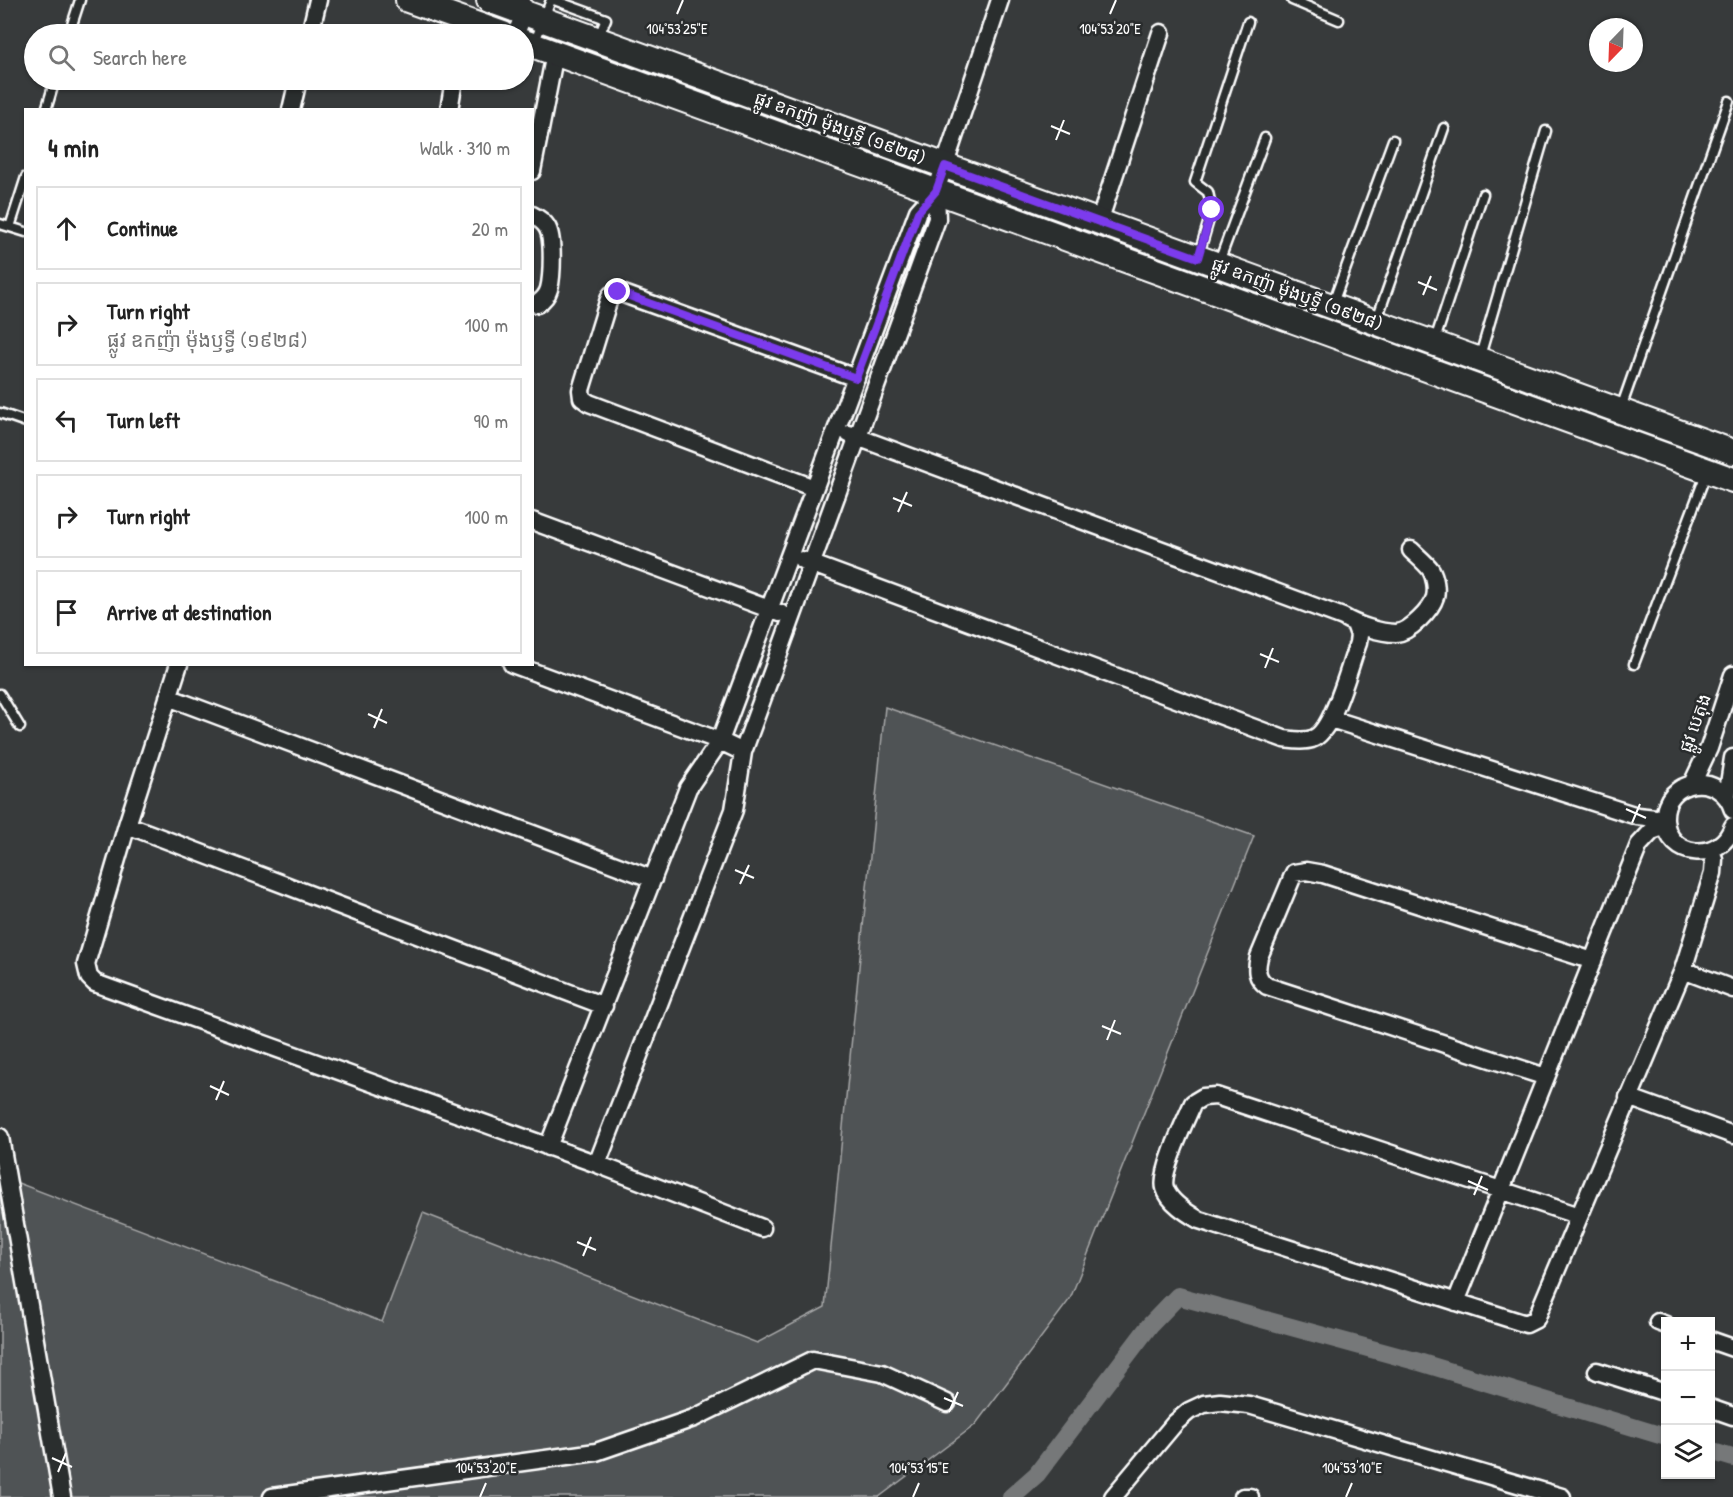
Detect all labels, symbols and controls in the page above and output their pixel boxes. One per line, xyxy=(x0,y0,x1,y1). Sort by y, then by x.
text: 104°53'25"E xyxy=(646,18,708,39)
text: 104°53'20"E xyxy=(1079,18,1141,39)
north arrow xyxy=(1589,18,1643,72)
search box xyxy=(24,24,534,90)
icon: search xyxy=(45,41,78,74)
text: Search here xyxy=(93,42,187,72)
street label: ផ្លូវ ឧកញ៉ា ម៉ុងឫទ្ធី (១៩២៨) xyxy=(750,85,929,174)
text: 4 min xyxy=(48,130,99,165)
text: Walk · 310 m xyxy=(420,134,510,161)
route start xyxy=(1198,196,1224,222)
icon: ahead xyxy=(50,212,83,245)
text: Continue xyxy=(107,213,178,243)
text: 20 m xyxy=(471,215,508,242)
street label: ផ្លូវ ឧកញ៉ា ម៉ុងឫទ្ធី (១៩២៨) xyxy=(1207,251,1386,340)
route end xyxy=(604,278,630,304)
text: Turn right xyxy=(107,296,190,326)
icon: right xyxy=(50,308,83,341)
text: 100 m xyxy=(465,311,508,338)
text: ផ្លូវ ឧកញ៉ា ម៉ុងឫទ្ធី (១៩២៨) xyxy=(107,326,307,353)
icon: left xyxy=(50,404,83,437)
text: Turn left xyxy=(107,405,180,435)
text: 90 m xyxy=(474,407,508,434)
icon: right xyxy=(50,500,83,533)
text: Turn right xyxy=(107,501,190,531)
text: 100 m xyxy=(465,503,508,530)
icon: arrive xyxy=(50,596,83,629)
text: Arrive at destination xyxy=(107,597,272,627)
street label: ផ្លូវ បេតុង xyxy=(1672,690,1721,757)
map controls xyxy=(1661,1317,1715,1479)
button: + xyxy=(1661,1317,1715,1371)
button: − xyxy=(1661,1371,1715,1425)
button: layers xyxy=(1661,1425,1715,1479)
text: 104°53'20"E xyxy=(455,1457,517,1478)
text: 104°53'15"E xyxy=(889,1457,949,1478)
text: 104°53'10"E xyxy=(1322,1457,1382,1478)

